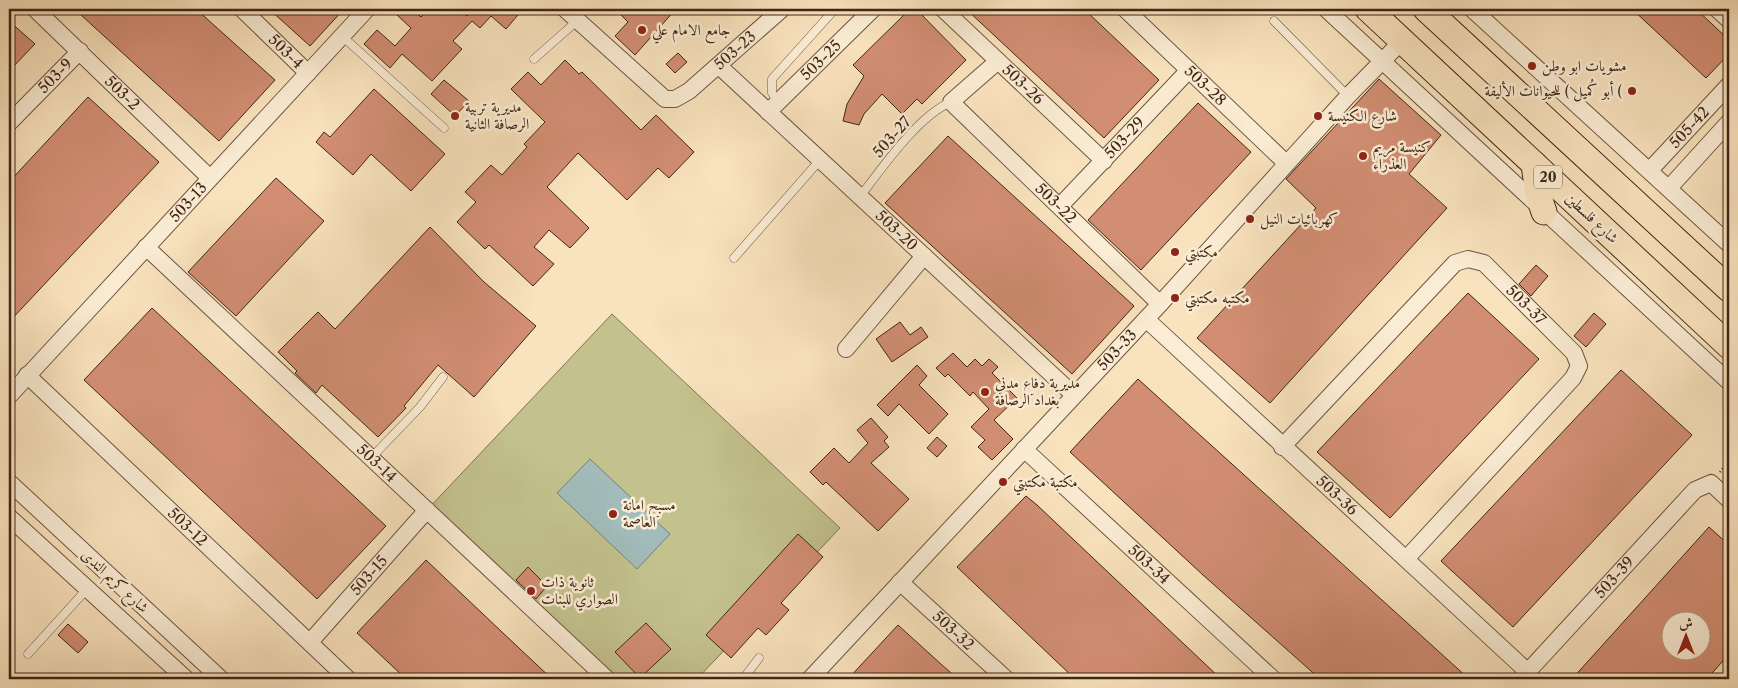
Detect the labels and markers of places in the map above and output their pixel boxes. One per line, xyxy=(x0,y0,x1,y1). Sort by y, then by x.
place label: جامع الامام علي xyxy=(652,20,731,44)
marker: جامع الامام علي xyxy=(636,24,648,36)
place label: مشويات ابو وطن xyxy=(1542,56,1627,76)
marker: مشويات ابو وطن xyxy=(1526,60,1538,72)
place label: أبو كُميل ) للحيوانات الأليفة ( xyxy=(1484,78,1622,102)
marker: أبو كُميل ) للحيوانات الأليفة ( xyxy=(1626,85,1638,97)
place label: مديرية تربية الرصافة الثانية xyxy=(465,97,529,133)
place label: شارع الكنيسة xyxy=(1328,106,1397,129)
marker: مديرية تربية الرصافة الثانية xyxy=(449,110,461,122)
marker: شارع الكنيسة xyxy=(1312,110,1324,122)
place label: كنيسة مريم العذراء xyxy=(1373,137,1431,173)
marker: كنيسة مريم العذراء xyxy=(1357,150,1369,162)
place label: كهربائيات النيل xyxy=(1260,209,1338,230)
marker: كهربائيات النيل xyxy=(1244,213,1256,225)
place label: مكتبتي xyxy=(1185,242,1218,266)
marker: مكتبتي xyxy=(1169,246,1181,258)
place label: مكتبه مكتبتي xyxy=(1185,288,1250,312)
marker: مكتبه مكتبتي xyxy=(1169,292,1181,304)
place label: مديرية دفاع مدني بغداد الرصافة xyxy=(995,373,1080,409)
marker: مديرية دفاع مدني بغداد الرصافة xyxy=(979,386,991,398)
place label: مكتبة مكتبتي xyxy=(1013,472,1078,496)
marker: مكتبة مكتبتي xyxy=(997,476,1009,488)
place label: مسبح امانة العاصمة xyxy=(623,495,676,531)
marker: مسبح امانة العاصمة xyxy=(607,508,619,520)
place label: ثانوية ذات الصواري للبنات xyxy=(541,572,618,611)
marker: ثانوية ذات الصواري للبنات xyxy=(525,585,537,597)

